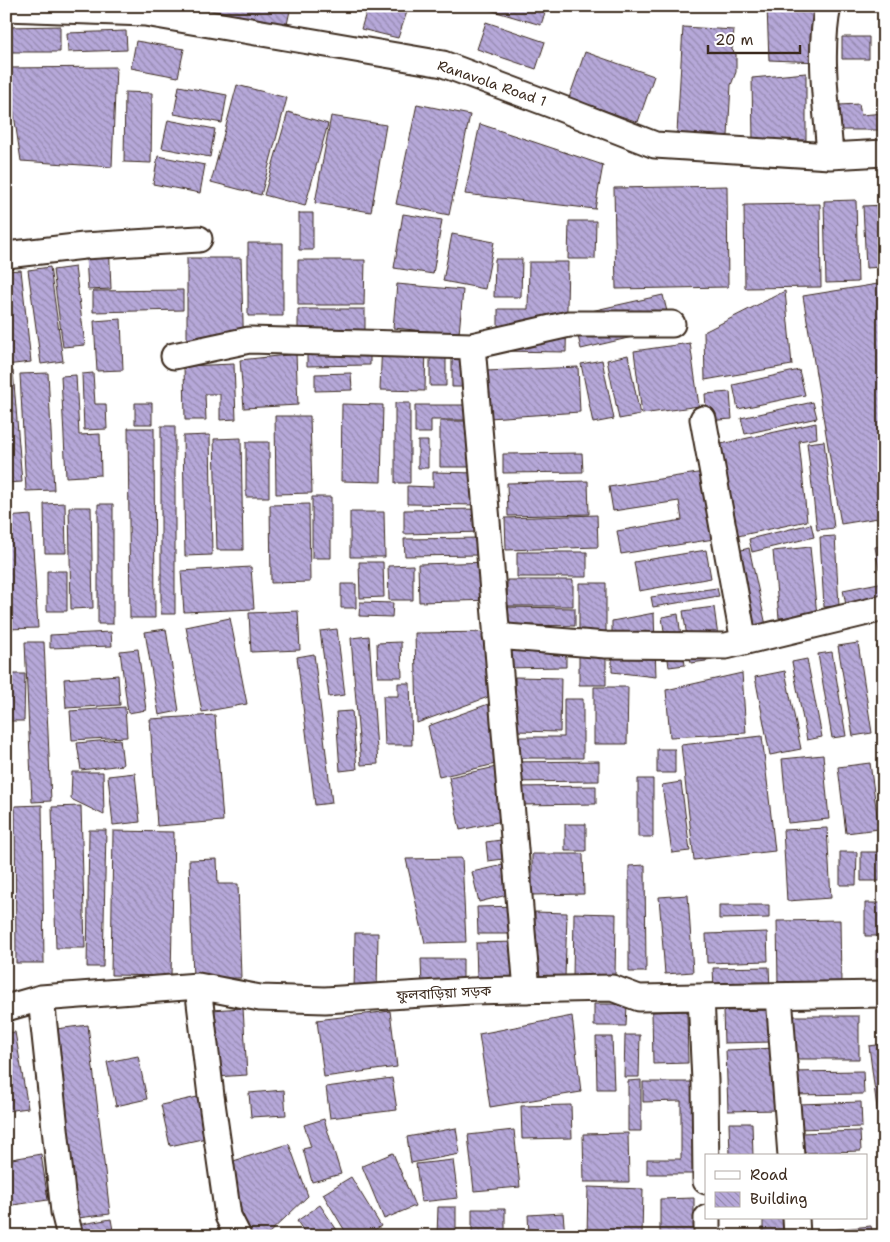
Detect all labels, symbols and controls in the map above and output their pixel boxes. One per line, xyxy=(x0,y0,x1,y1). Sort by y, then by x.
scale bar xyxy=(708,22,800,54)
text: 20 m xyxy=(715,30,754,50)
street label: Ranavola Road 1 xyxy=(435,56,549,110)
street label: ফুলবাড়িয়া সড়ক xyxy=(395,981,493,1005)
legend xyxy=(705,1154,868,1220)
text: Road xyxy=(750,1165,788,1185)
text: Building xyxy=(750,1189,807,1209)

